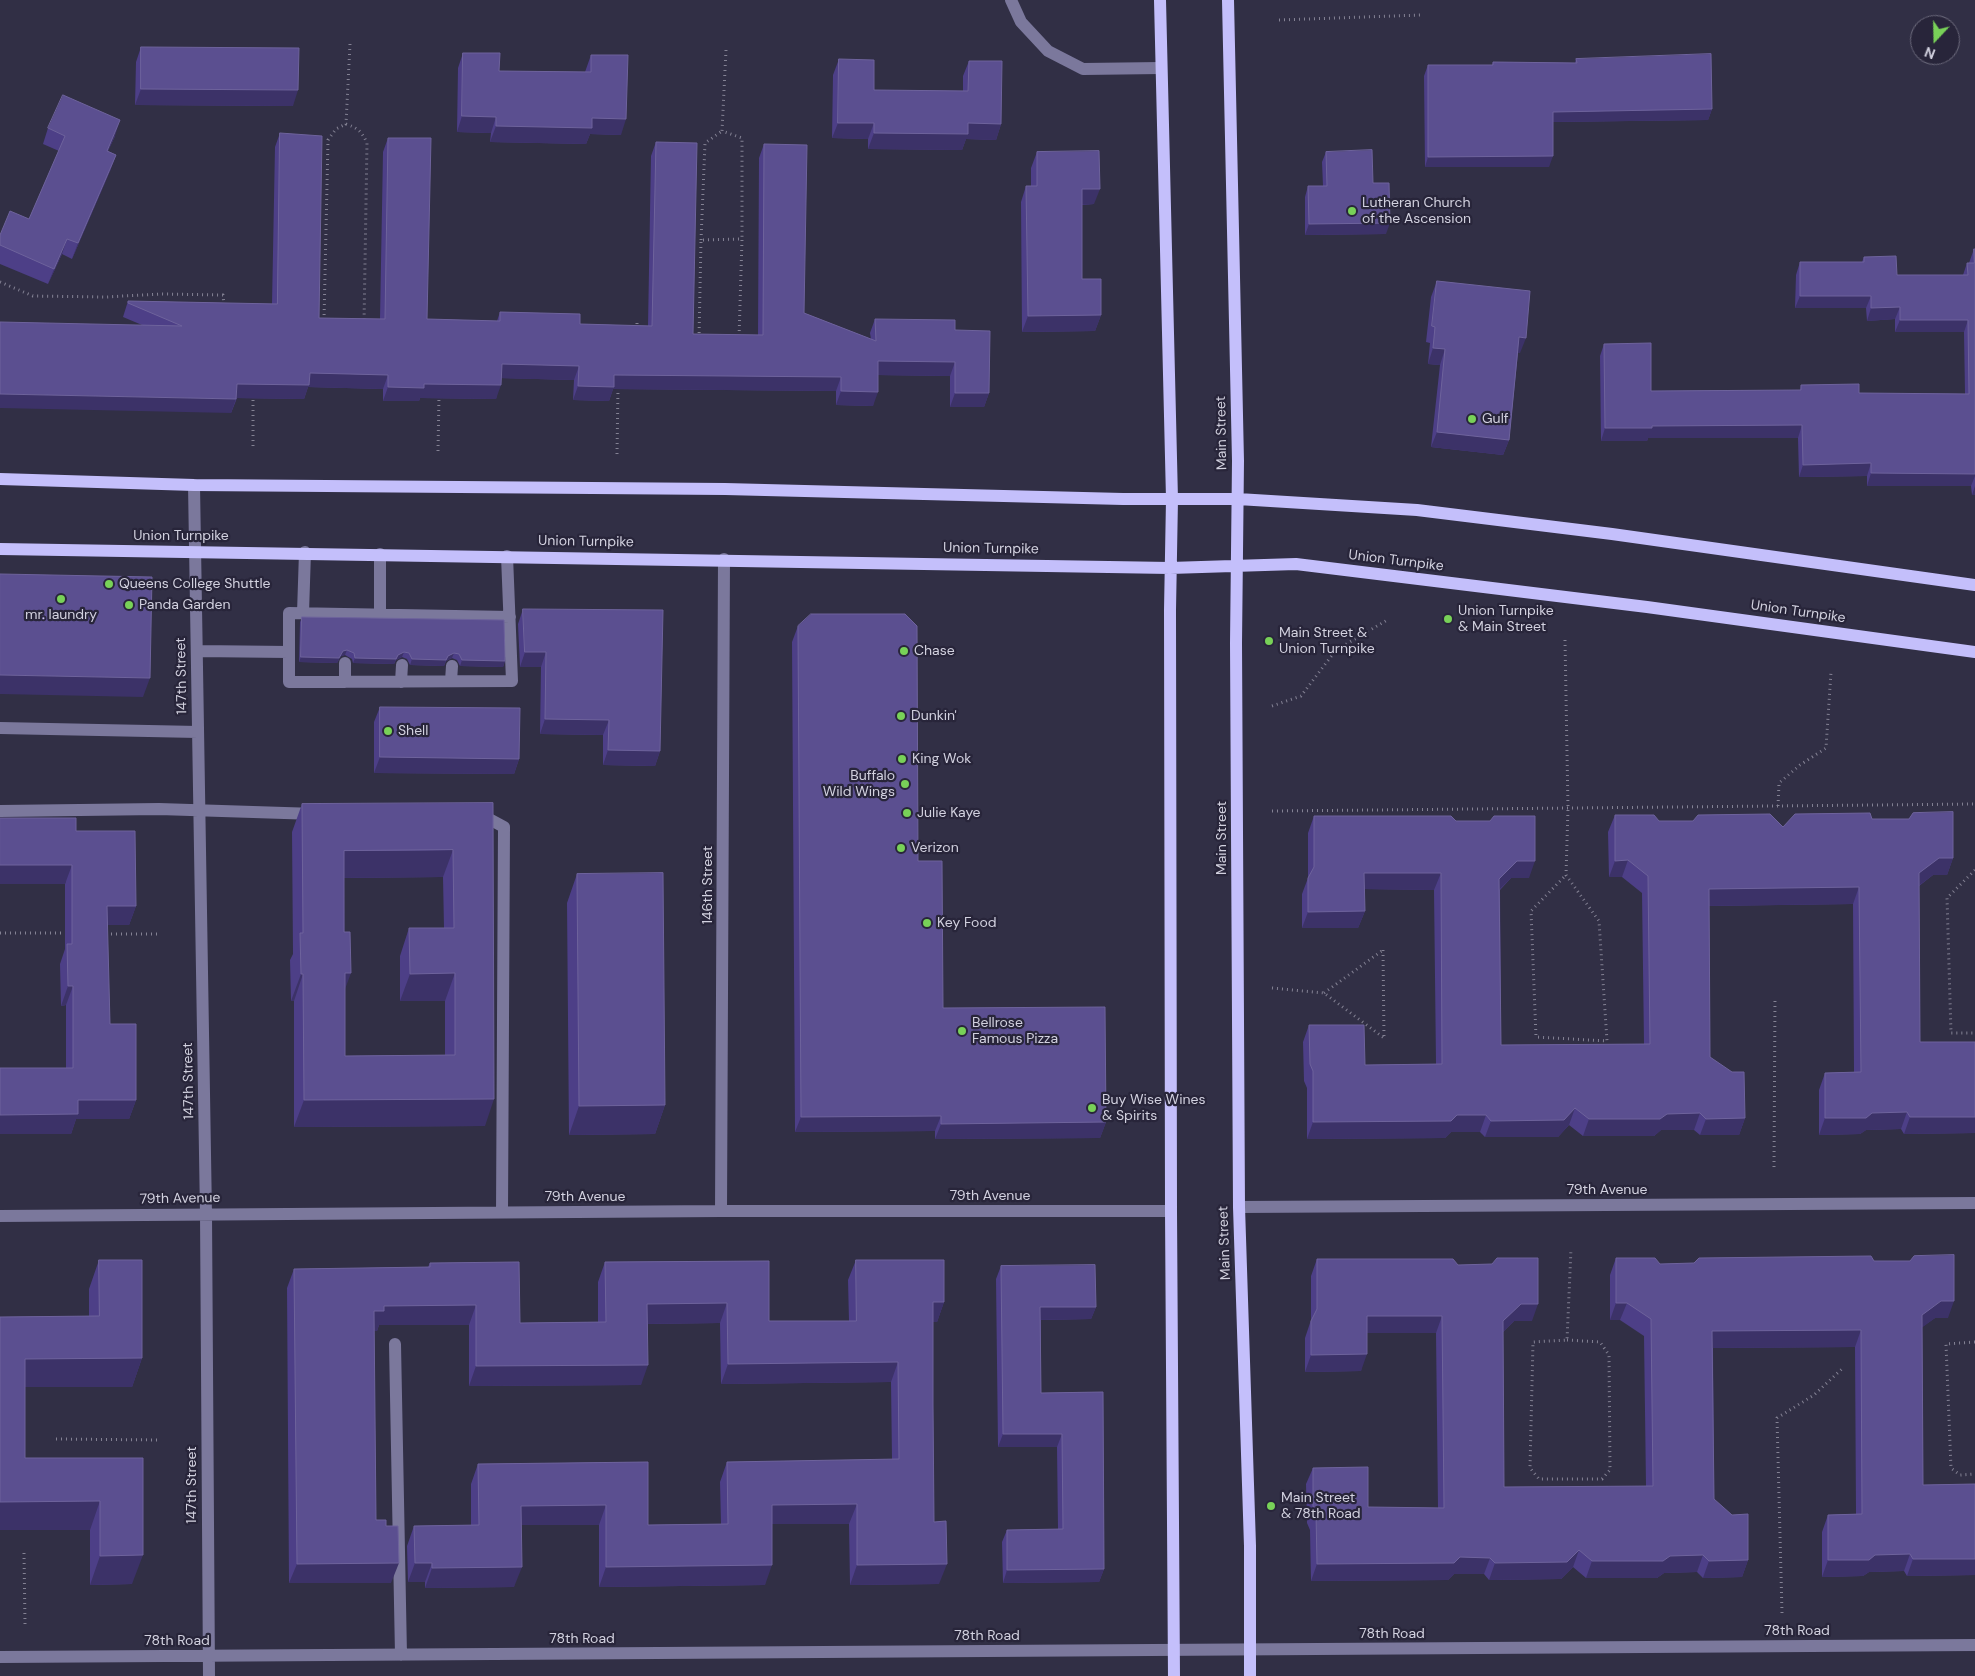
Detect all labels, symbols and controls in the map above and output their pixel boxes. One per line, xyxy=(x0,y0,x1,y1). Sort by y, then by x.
north arrow xyxy=(1910,15,1960,65)
text: N xyxy=(1922,43,1938,63)
place label: Lutheran Church of the Ascension xyxy=(1362,195,1471,228)
marker: Lutheran Church of the Ascension xyxy=(1346,205,1358,217)
street label: Main Street xyxy=(1213,396,1231,470)
place label: Gulf xyxy=(1482,411,1509,427)
marker: Gulf xyxy=(1466,413,1478,425)
street label: Union Turnpike xyxy=(133,528,229,544)
street label: Union Turnpike xyxy=(538,533,634,551)
street label: Union Turnpike xyxy=(943,540,1039,558)
street label: Union Turnpike xyxy=(1348,547,1444,575)
place label: Queens College Shuttle xyxy=(119,576,270,592)
marker: Queens College Shuttle xyxy=(103,578,115,590)
marker: mr. laundry xyxy=(55,593,67,605)
place label: Panda Garden xyxy=(139,597,230,613)
street label: Union Turnpike xyxy=(1749,597,1847,627)
marker: Panda Garden xyxy=(123,599,135,611)
place label: Union Turnpike & Main Street xyxy=(1458,603,1554,636)
place label: mr. laundry xyxy=(25,607,97,623)
marker: Union Turnpike & Main Street xyxy=(1442,613,1454,625)
place label: Main Street & Union Turnpike xyxy=(1279,625,1375,658)
marker: Main Street & Union Turnpike xyxy=(1263,635,1275,647)
street label: 147th Street xyxy=(173,637,191,715)
place label: Chase xyxy=(914,643,955,659)
marker: Chase xyxy=(898,645,910,657)
place label: Dunkin' xyxy=(911,708,957,724)
marker: Dunkin' xyxy=(895,710,907,722)
place label: Shell xyxy=(398,723,428,739)
marker: Shell xyxy=(382,725,394,737)
place label: King Wok xyxy=(912,751,971,767)
marker: King Wok xyxy=(896,753,908,765)
place label: Buffalo Wild Wings xyxy=(823,768,895,800)
marker: Buffalo Wild Wings xyxy=(899,778,911,790)
street label: Main Street xyxy=(1214,801,1230,875)
place label: Julie Kaye xyxy=(917,805,981,821)
marker: Julie Kaye xyxy=(901,807,913,819)
place label: Verizon xyxy=(911,840,959,856)
marker: Verizon xyxy=(895,842,907,854)
street label: 146th Street xyxy=(700,846,716,924)
place label: Key Food xyxy=(937,915,996,931)
marker: Key Food xyxy=(921,917,933,929)
place label: Bellrose Famous Pizza xyxy=(972,1015,1058,1048)
marker: Bellrose Famous Pizza xyxy=(956,1025,968,1037)
street label: 147th Street xyxy=(180,1042,198,1120)
place label: Buy Wise Wines & Spirits xyxy=(1102,1092,1206,1124)
marker: Buy Wise Wines & Spirits xyxy=(1086,1102,1098,1114)
street label: 79th Avenue xyxy=(1567,1182,1647,1198)
street label: 79th Avenue xyxy=(950,1188,1030,1204)
street label: 79th Avenue xyxy=(545,1189,625,1205)
street label: 79th Avenue xyxy=(139,1190,221,1208)
street label: Main Street xyxy=(1215,1206,1235,1280)
street label: 147th Street xyxy=(184,1446,200,1524)
place label: Main Street & 78th Road xyxy=(1281,1490,1361,1522)
marker: Main Street & 78th Road xyxy=(1265,1500,1277,1512)
street label: 78th Road xyxy=(1764,1623,1830,1639)
street label: 78th Road xyxy=(1359,1626,1425,1642)
street label: 78th Road xyxy=(954,1628,1020,1644)
street label: 78th Road xyxy=(549,1631,615,1647)
street label: 78th Road xyxy=(144,1633,210,1649)

